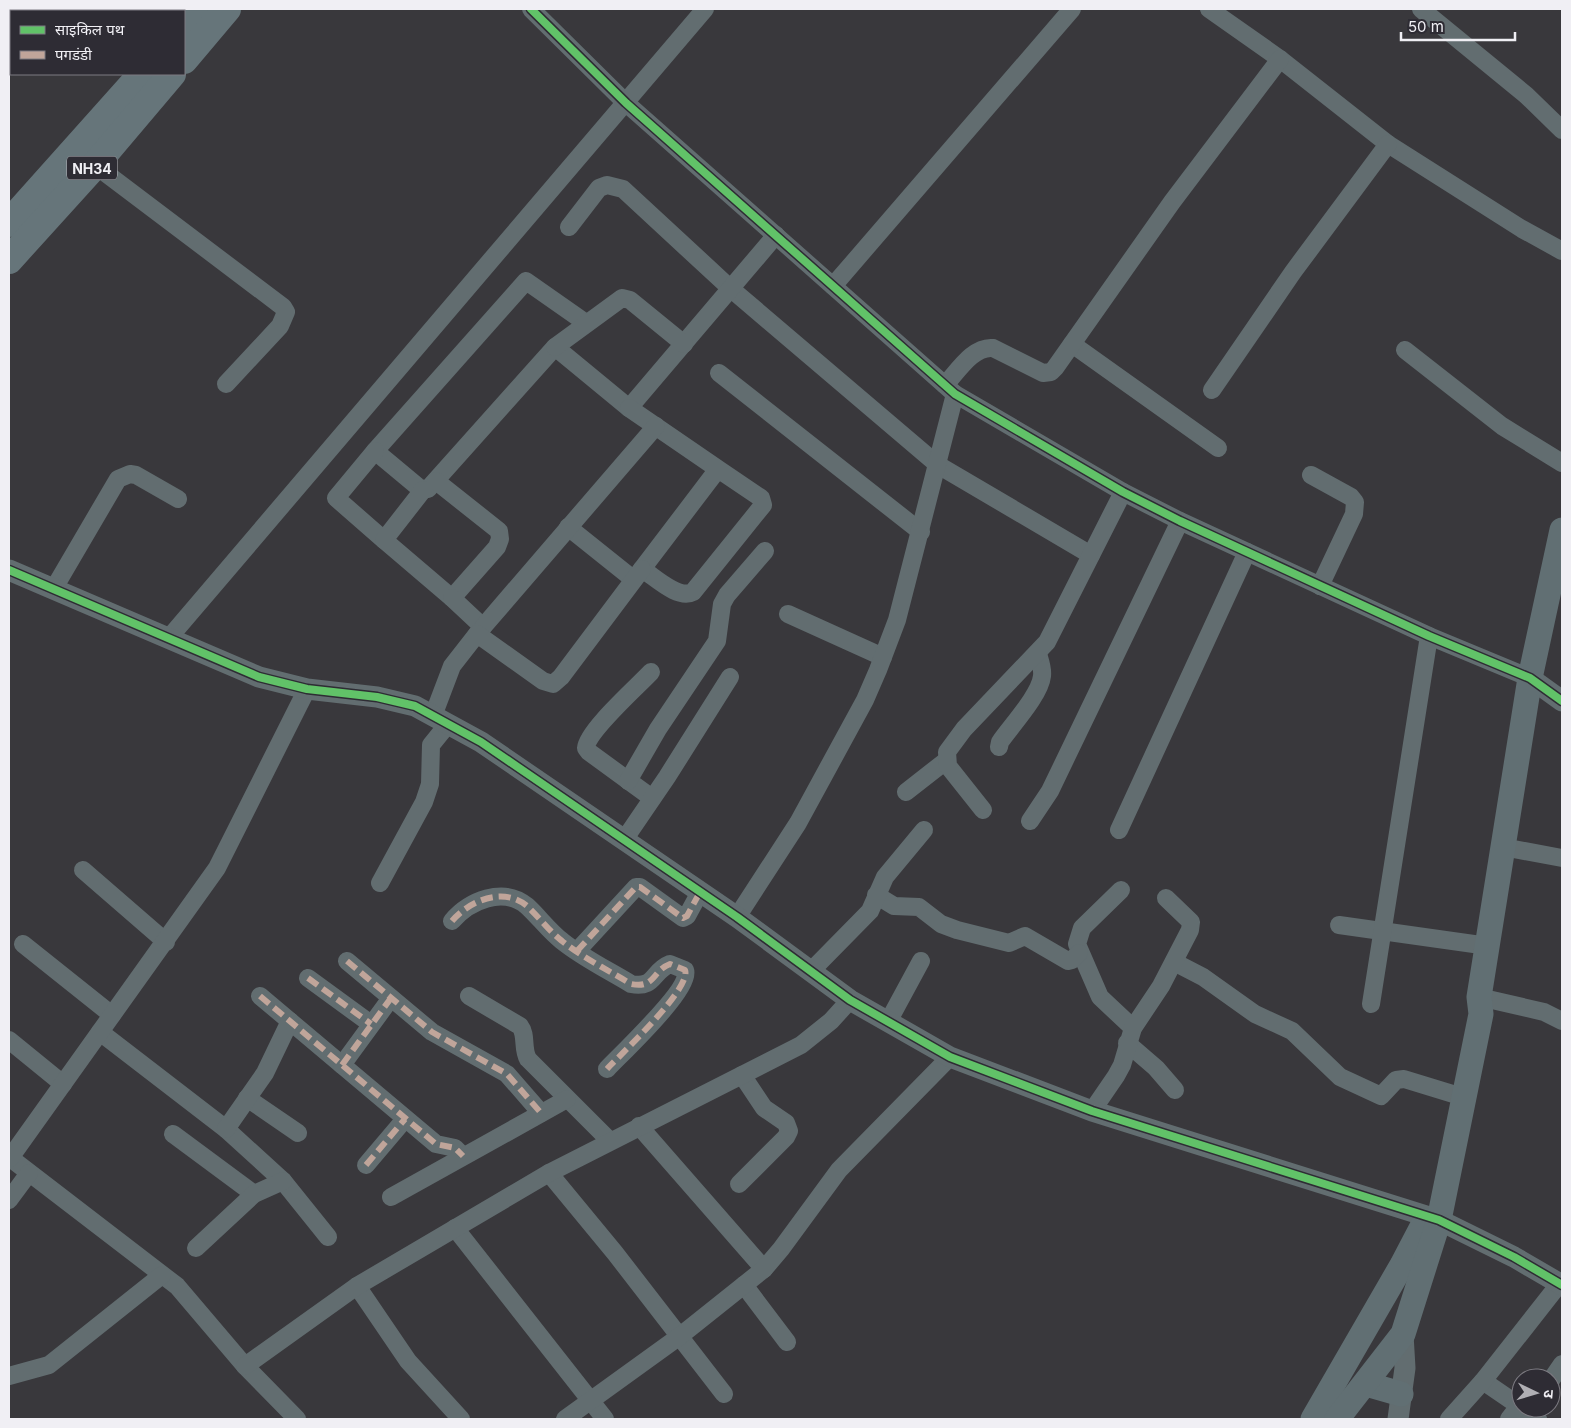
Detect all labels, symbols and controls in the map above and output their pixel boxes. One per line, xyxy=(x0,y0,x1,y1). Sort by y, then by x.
legend xyxy=(10,10,185,75)
scale bar xyxy=(1401,10,1515,42)
text: 50 m xyxy=(1408,17,1444,36)
text: साइकिल पथ xyxy=(55,20,125,39)
text: पगडंडी xyxy=(55,45,93,64)
road number: NH34 xyxy=(67,156,117,180)
north arrow xyxy=(1511,1368,1561,1418)
text: उ xyxy=(1541,1389,1558,1400)

